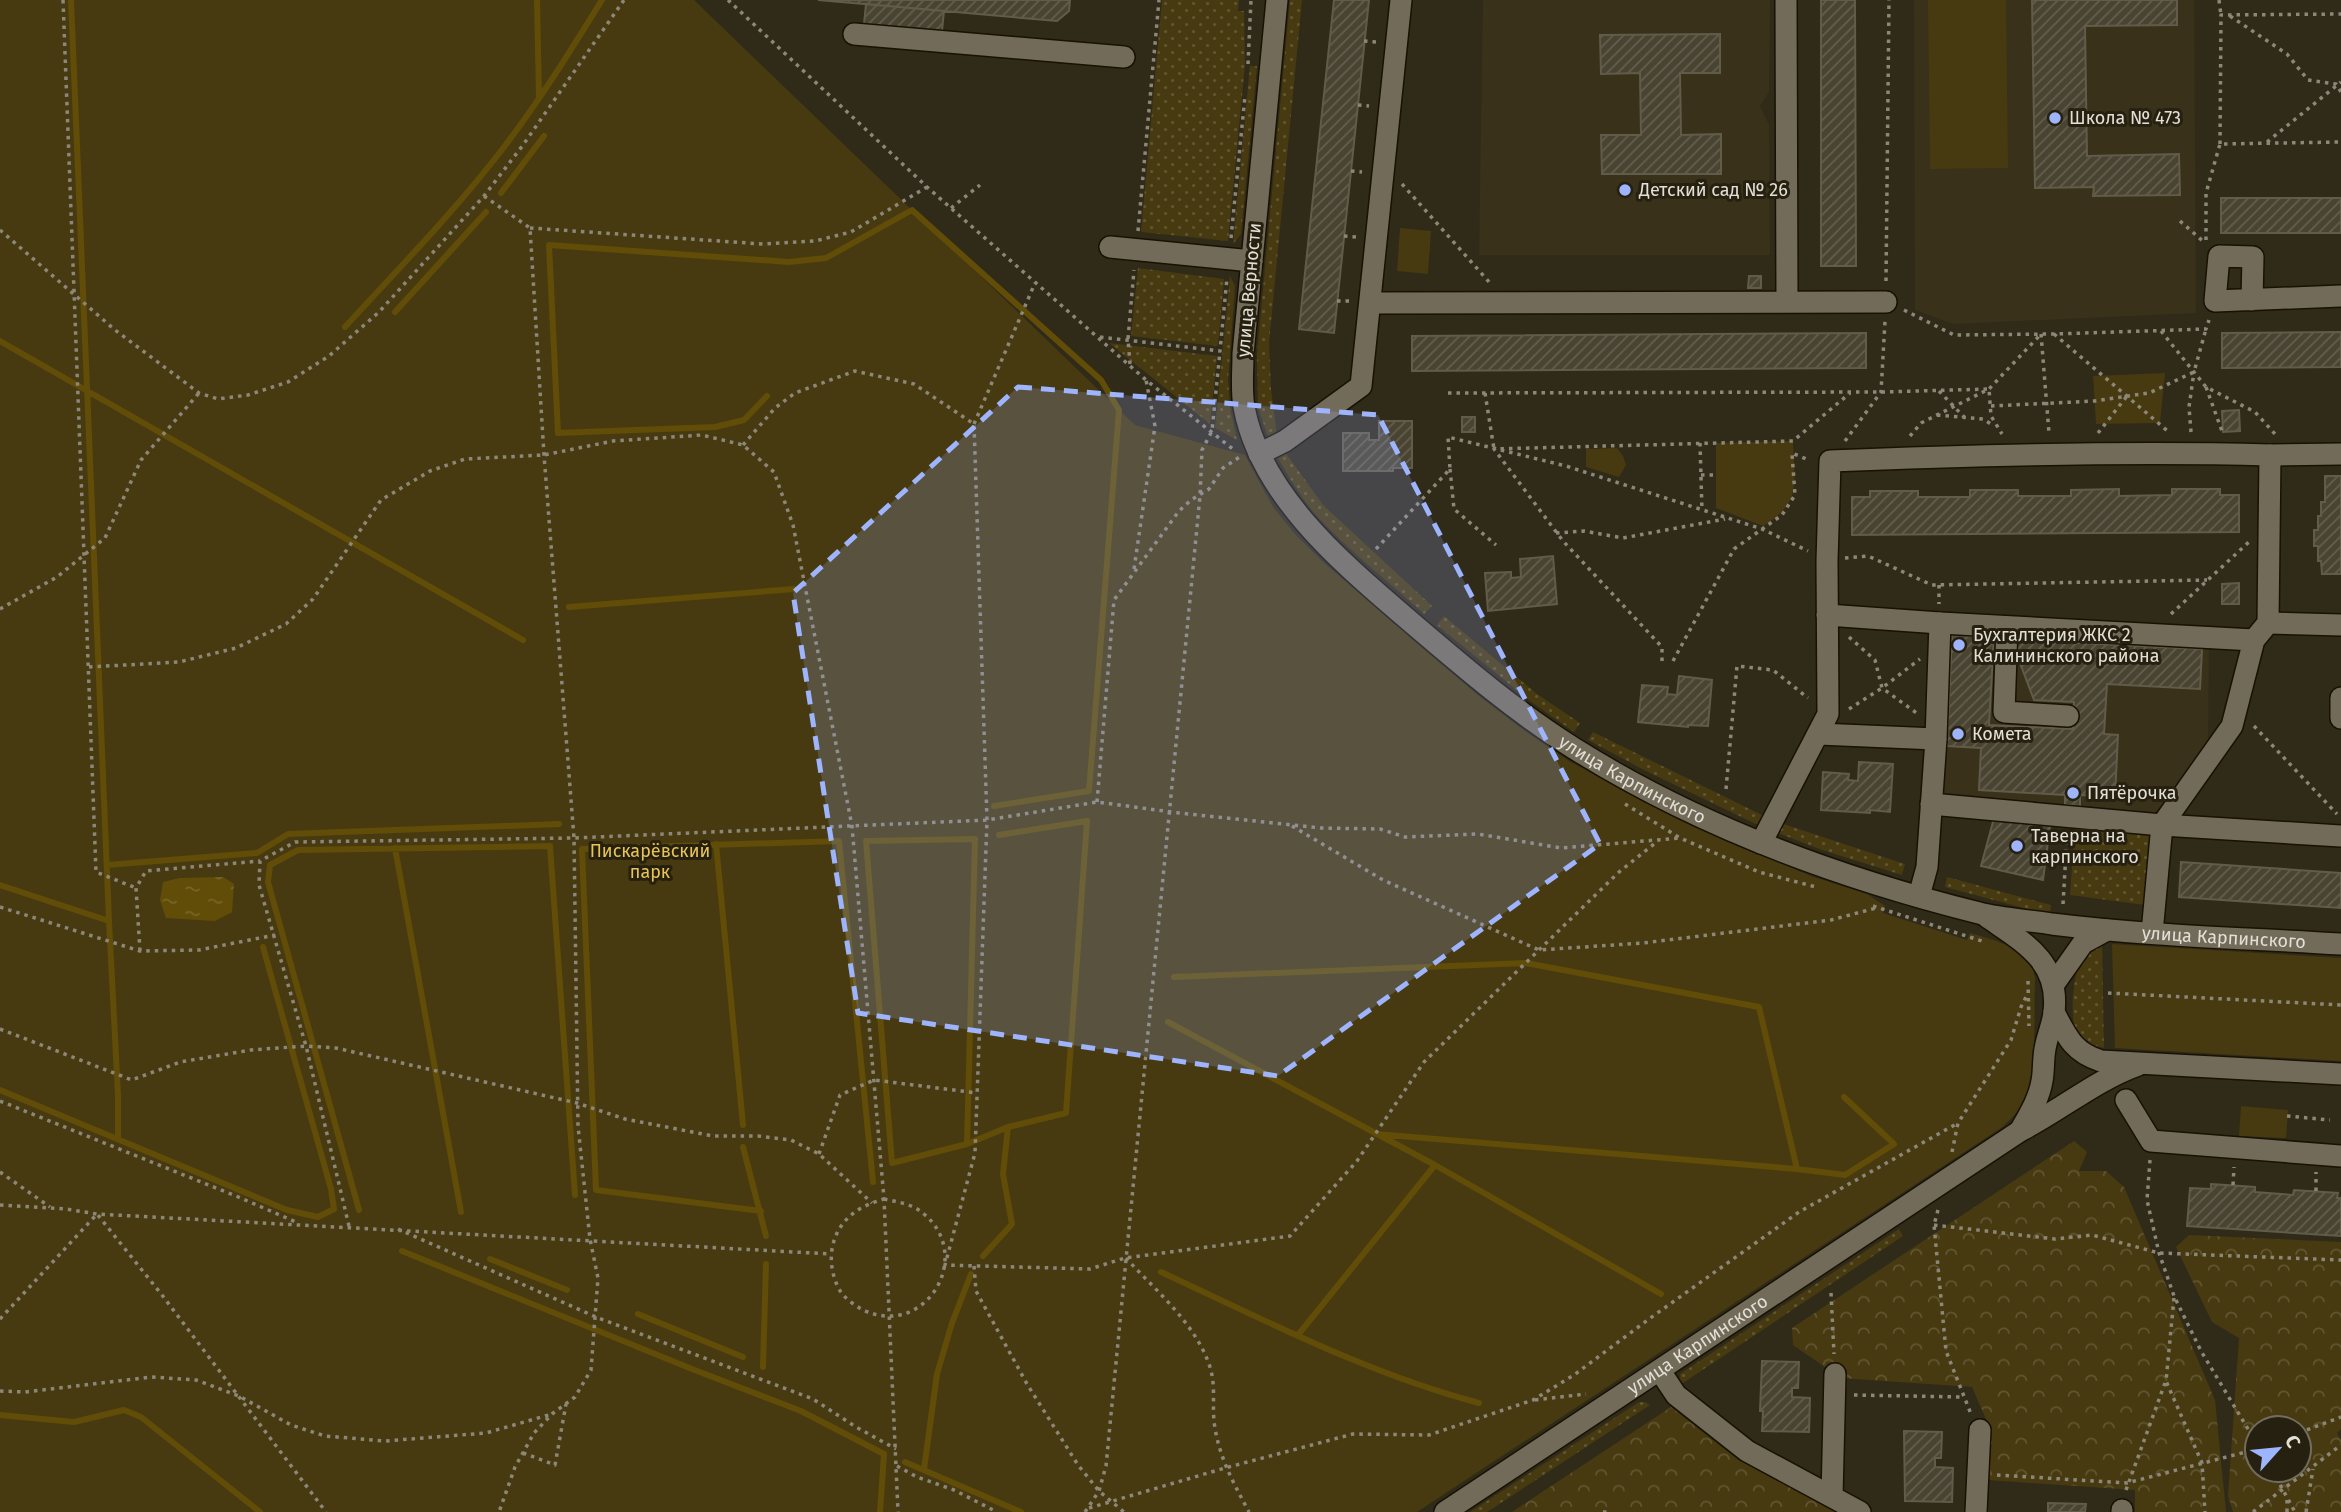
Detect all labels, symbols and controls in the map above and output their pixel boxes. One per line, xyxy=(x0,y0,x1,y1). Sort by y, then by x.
place label: Школа № 473 xyxy=(2069,107,2181,129)
marker: Школа № 473 xyxy=(2047,110,2063,126)
place label: Детский сад № 26 xyxy=(1638,179,1788,201)
marker: Детский сад № 26 xyxy=(1617,182,1633,198)
street label: улица Верности xyxy=(1232,222,1266,358)
place label: Бухгалтерия ЖКС 2 Калининского района xyxy=(1973,624,2160,667)
marker: Бухгалтерия ЖКС 2 Калининского района xyxy=(1951,637,1967,653)
place label: Комета xyxy=(1972,723,2032,745)
marker: Комета xyxy=(1950,726,1966,742)
street label: улица Карпинского xyxy=(1555,731,1709,829)
place label: Пятёрочка xyxy=(2087,782,2177,804)
marker: Пятёрочка xyxy=(2065,785,2081,801)
place label: Таверна на карпинского xyxy=(2031,825,2139,868)
marker: Таверна на карпинского xyxy=(2009,838,2025,854)
park label: Пискарёвский парк xyxy=(590,840,710,883)
street label: улица Карпинского xyxy=(2141,922,2306,953)
street label: улица Карпинского xyxy=(1623,1290,1772,1399)
north arrow xyxy=(2243,1414,2313,1484)
text: С xyxy=(2280,1431,2305,1452)

